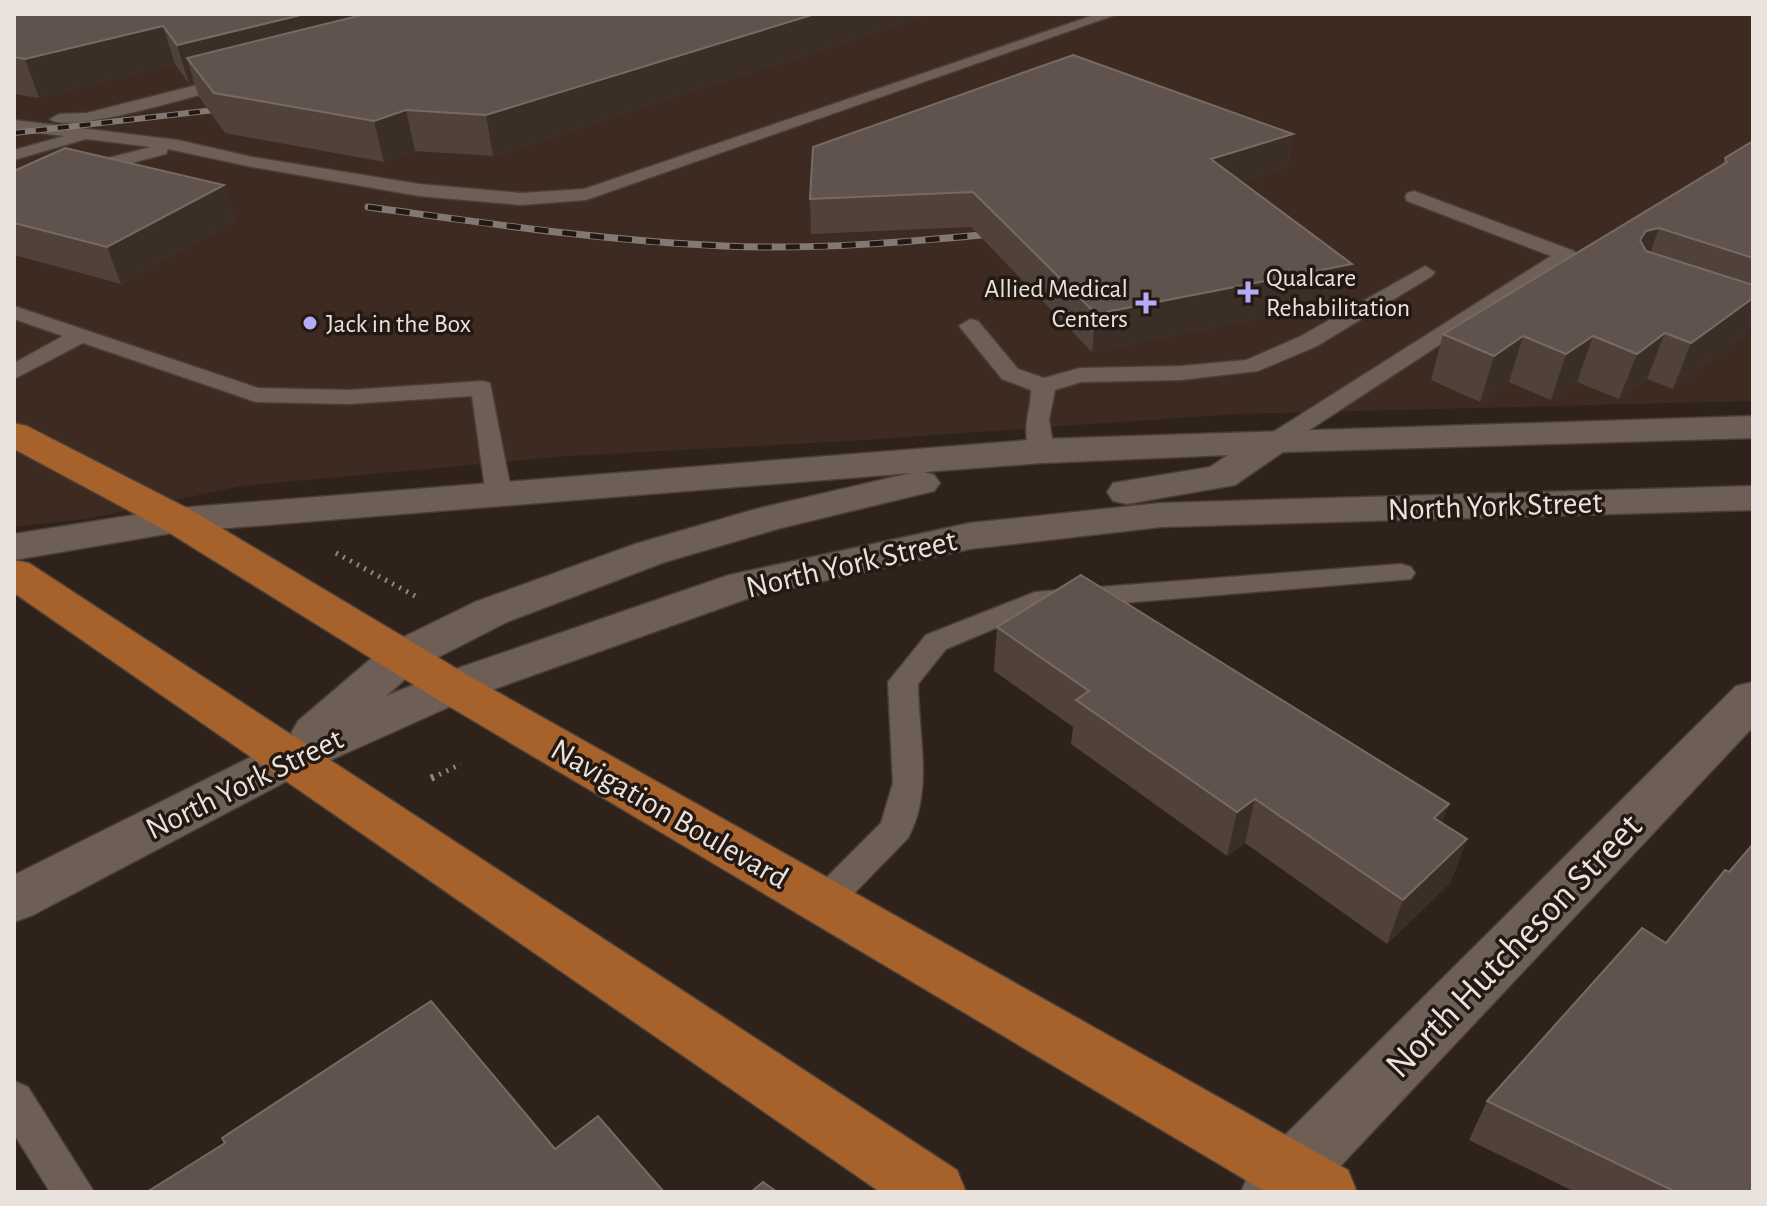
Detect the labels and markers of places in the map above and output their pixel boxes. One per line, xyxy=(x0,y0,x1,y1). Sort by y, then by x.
place label: Qualcare Rehabilitation xyxy=(1266,265,1410,321)
place label: Allied Medical Centers xyxy=(984,276,1128,332)
marker: Qualcare Rehabilitation xyxy=(1237,281,1259,303)
marker: Allied Medical Centers xyxy=(1135,292,1157,314)
place label: Jack in the Box xyxy=(326,311,471,337)
marker: Jack in the Box xyxy=(301,314,319,332)

